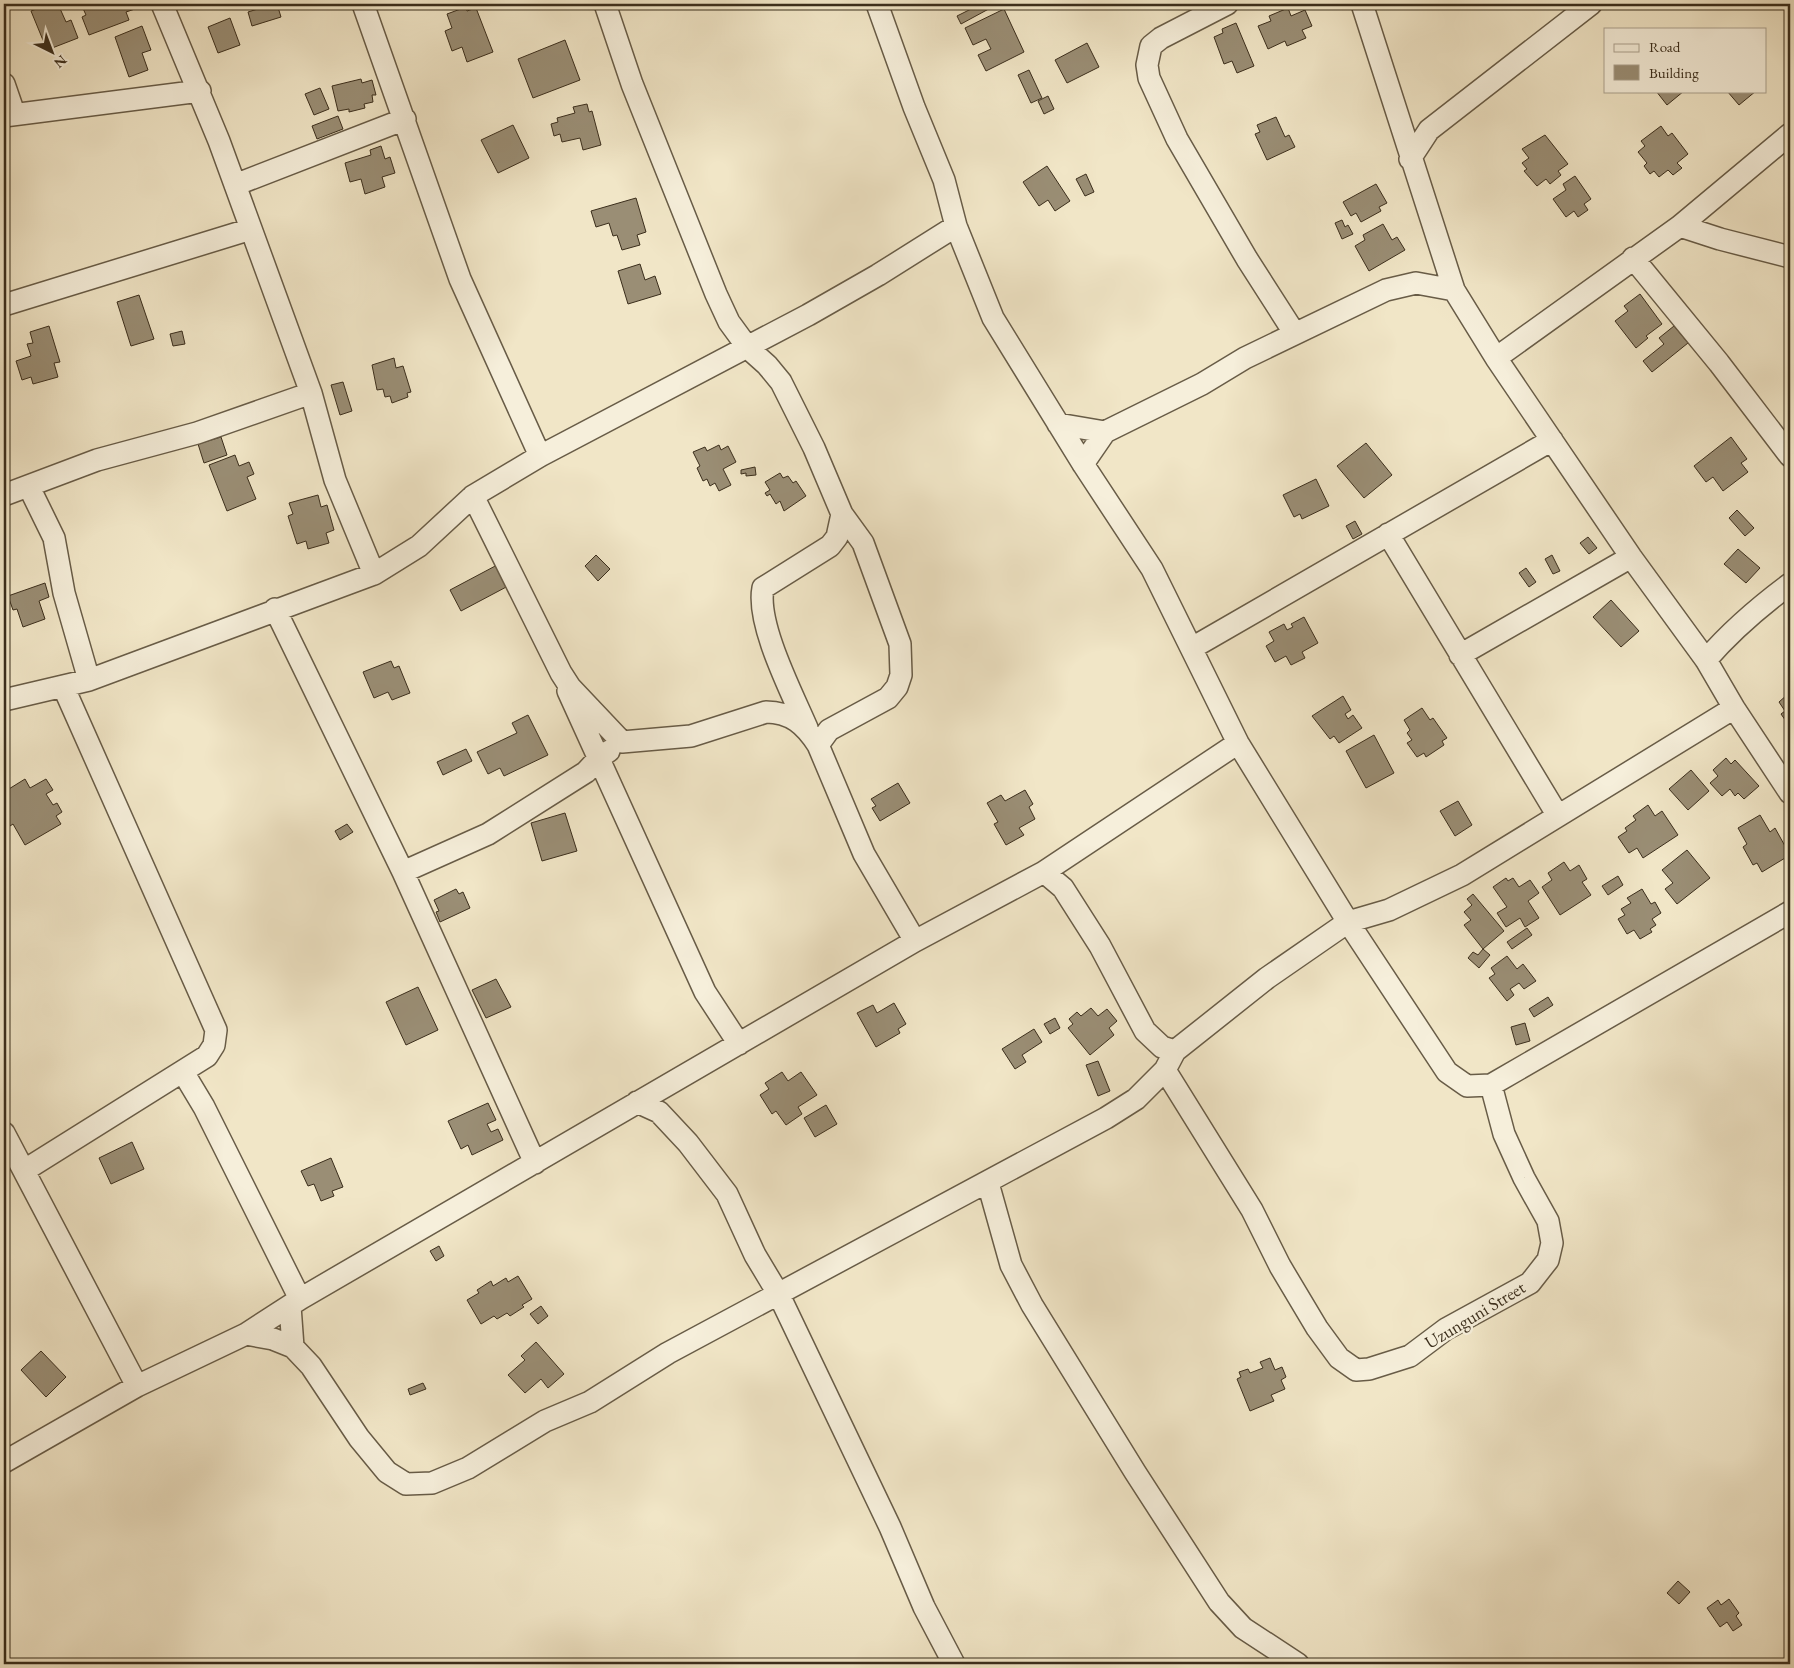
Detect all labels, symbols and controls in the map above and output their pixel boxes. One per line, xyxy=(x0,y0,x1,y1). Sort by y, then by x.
north arrow xyxy=(28,28,78,78)
legend xyxy=(1604,28,1766,92)
text: Road xyxy=(1649,37,1681,56)
text: N xyxy=(50,51,71,73)
text: Building xyxy=(1649,63,1699,82)
street label: Uzunguni Street xyxy=(1420,1275,1530,1354)

